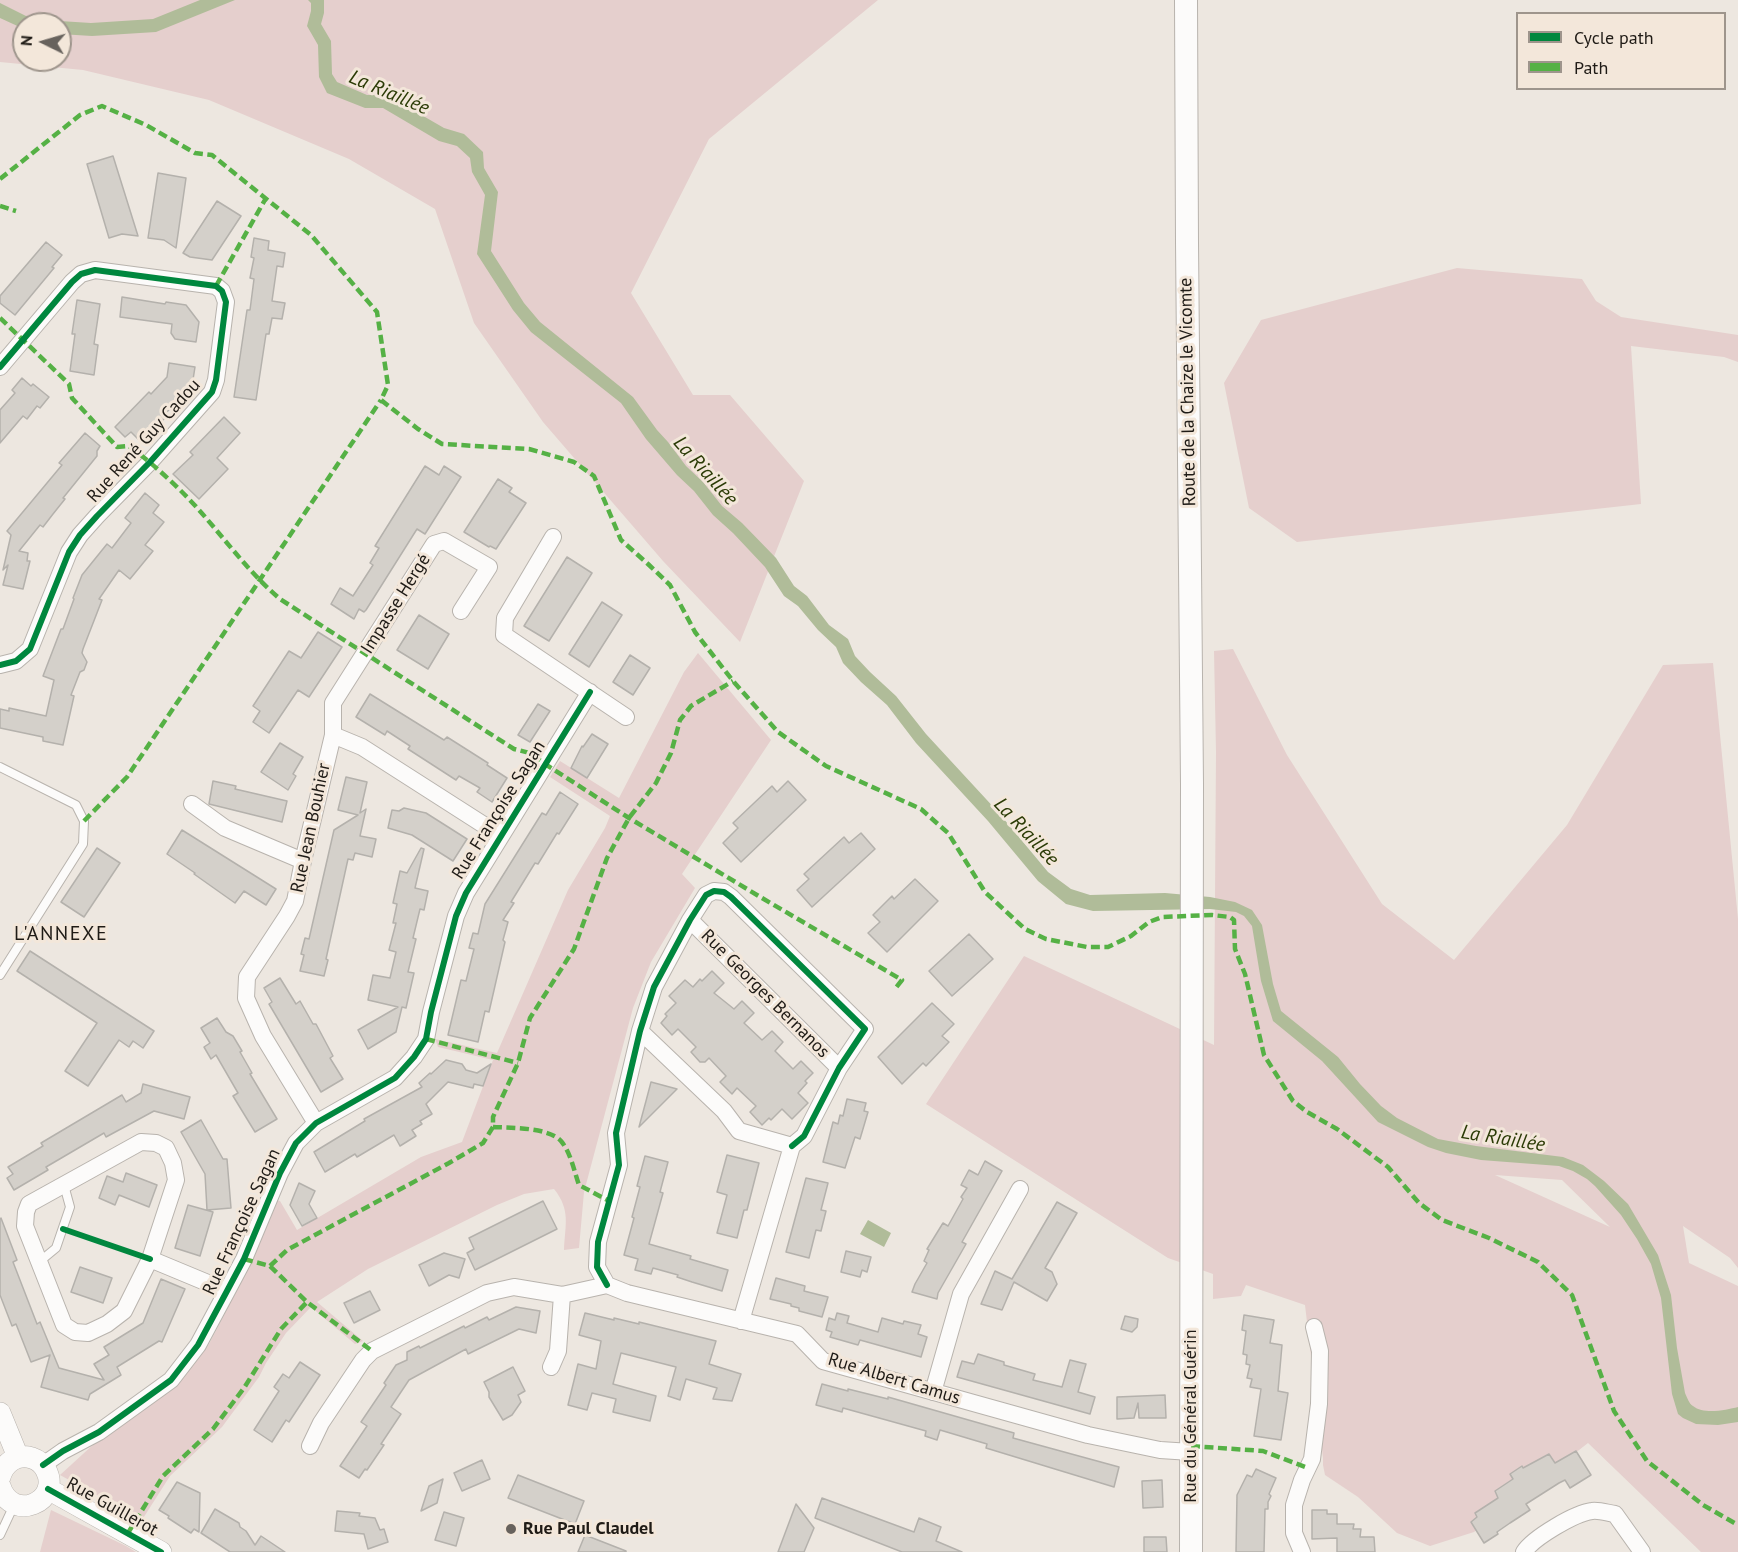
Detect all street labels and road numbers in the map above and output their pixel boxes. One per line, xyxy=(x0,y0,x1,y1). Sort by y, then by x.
street label: Route de la Chaize le Vicomte xyxy=(1175,278,1201,506)
street label: Rue René Guy Cadou xyxy=(83,375,205,507)
street label: Impasse Hergé xyxy=(357,550,435,658)
street label: Rue Françoise Sagan xyxy=(448,737,550,883)
street label: Rue Jean Bouhier xyxy=(287,761,335,895)
street label: Rue Georges Bernanos xyxy=(696,925,834,1063)
street label: Rue Françoise Sagan xyxy=(199,1145,285,1299)
street label: Rue du Général Guérin xyxy=(1180,1329,1202,1503)
street label: Rue Albert Camus xyxy=(825,1349,963,1409)
street label: Rue Guillerot xyxy=(62,1473,162,1541)

